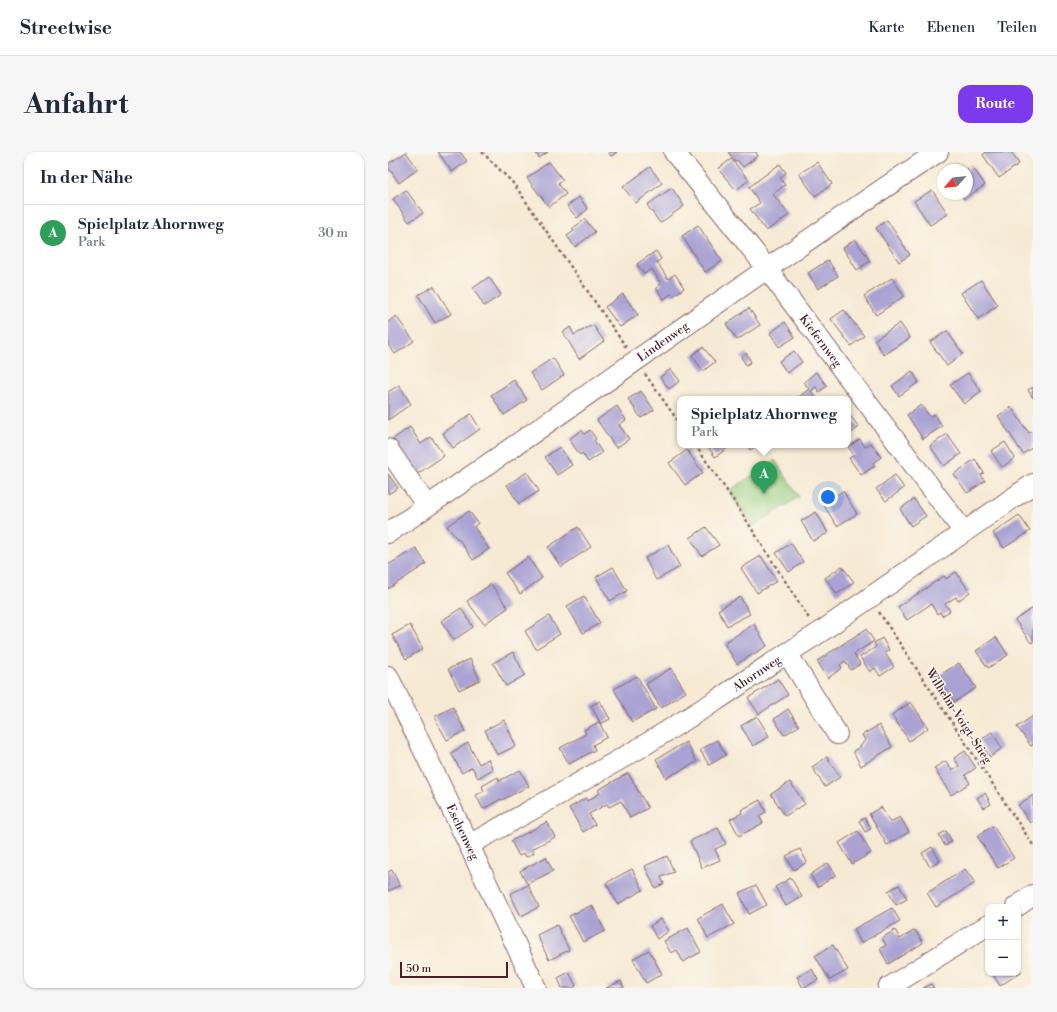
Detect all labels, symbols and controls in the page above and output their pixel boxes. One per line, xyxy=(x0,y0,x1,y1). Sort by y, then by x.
text: Streetwise xyxy=(20,16,112,40)
text: Karte xyxy=(868,19,905,37)
text: Ebenen xyxy=(927,19,975,37)
text: Teilen xyxy=(997,19,1037,37)
button: Route xyxy=(958,85,1033,123)
text: Anfahrt xyxy=(24,87,128,122)
north arrow xyxy=(937,164,973,200)
text: In der Nähe xyxy=(40,167,133,189)
text: Spielplatz Ahornweg xyxy=(78,215,224,234)
text: A xyxy=(48,225,58,241)
text: 30 m xyxy=(318,225,348,241)
text: Park xyxy=(78,234,105,250)
street label: Kiefernweg xyxy=(796,312,845,371)
street label: Lindenweg xyxy=(635,318,693,365)
popup xyxy=(677,396,851,448)
text: Spielplatz Ahornweg xyxy=(691,405,837,424)
text: Park xyxy=(691,424,718,440)
pin: A xyxy=(751,461,777,494)
your location xyxy=(818,487,838,507)
street label: Ahornweg xyxy=(729,652,785,696)
street label: Wilhelm-Voigt-Stieg xyxy=(922,665,995,767)
street label: Eschenweg xyxy=(443,802,482,863)
map controls xyxy=(985,904,1021,976)
button: + xyxy=(985,904,1021,940)
button: − xyxy=(985,940,1021,976)
scale bar xyxy=(400,960,508,979)
text: 50 m xyxy=(406,962,431,976)

